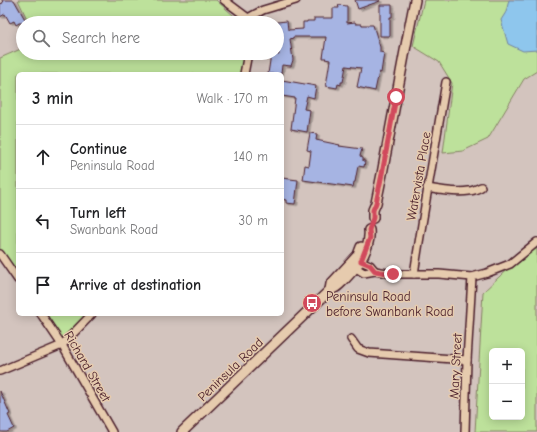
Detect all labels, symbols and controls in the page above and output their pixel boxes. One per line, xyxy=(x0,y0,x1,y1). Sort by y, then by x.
search box xyxy=(16,16,284,60)
icon: search xyxy=(30,27,52,49)
text: Search here xyxy=(62,29,140,47)
route start xyxy=(387,88,405,106)
text: 3 min xyxy=(32,89,73,108)
text: Walk · 170 m xyxy=(196,91,268,106)
street label: Watervista Place xyxy=(403,130,434,222)
text: Continue xyxy=(70,140,127,158)
icon: ahead xyxy=(32,146,54,168)
text: 140 m xyxy=(234,149,268,164)
text: Peninsula Road xyxy=(70,158,155,173)
text: Turn left xyxy=(70,204,126,222)
icon: left xyxy=(32,210,54,232)
text: 30 m xyxy=(238,213,268,228)
text: Swanbank Road xyxy=(70,222,158,237)
route end xyxy=(384,265,402,283)
icon: arrive xyxy=(32,274,54,296)
text: Arrive at destination xyxy=(70,276,201,294)
place label: Peninsula Road before Swanbank Road xyxy=(326,289,454,319)
bus stop icon: Peninsula Road before Swanbank Road xyxy=(301,292,323,314)
street label: Richard Street xyxy=(61,328,115,405)
street label: Mary Street xyxy=(446,332,465,399)
street label: Peninsula Road xyxy=(195,335,266,404)
map controls xyxy=(489,348,525,420)
button: + xyxy=(489,348,525,384)
button: − xyxy=(489,384,525,420)

